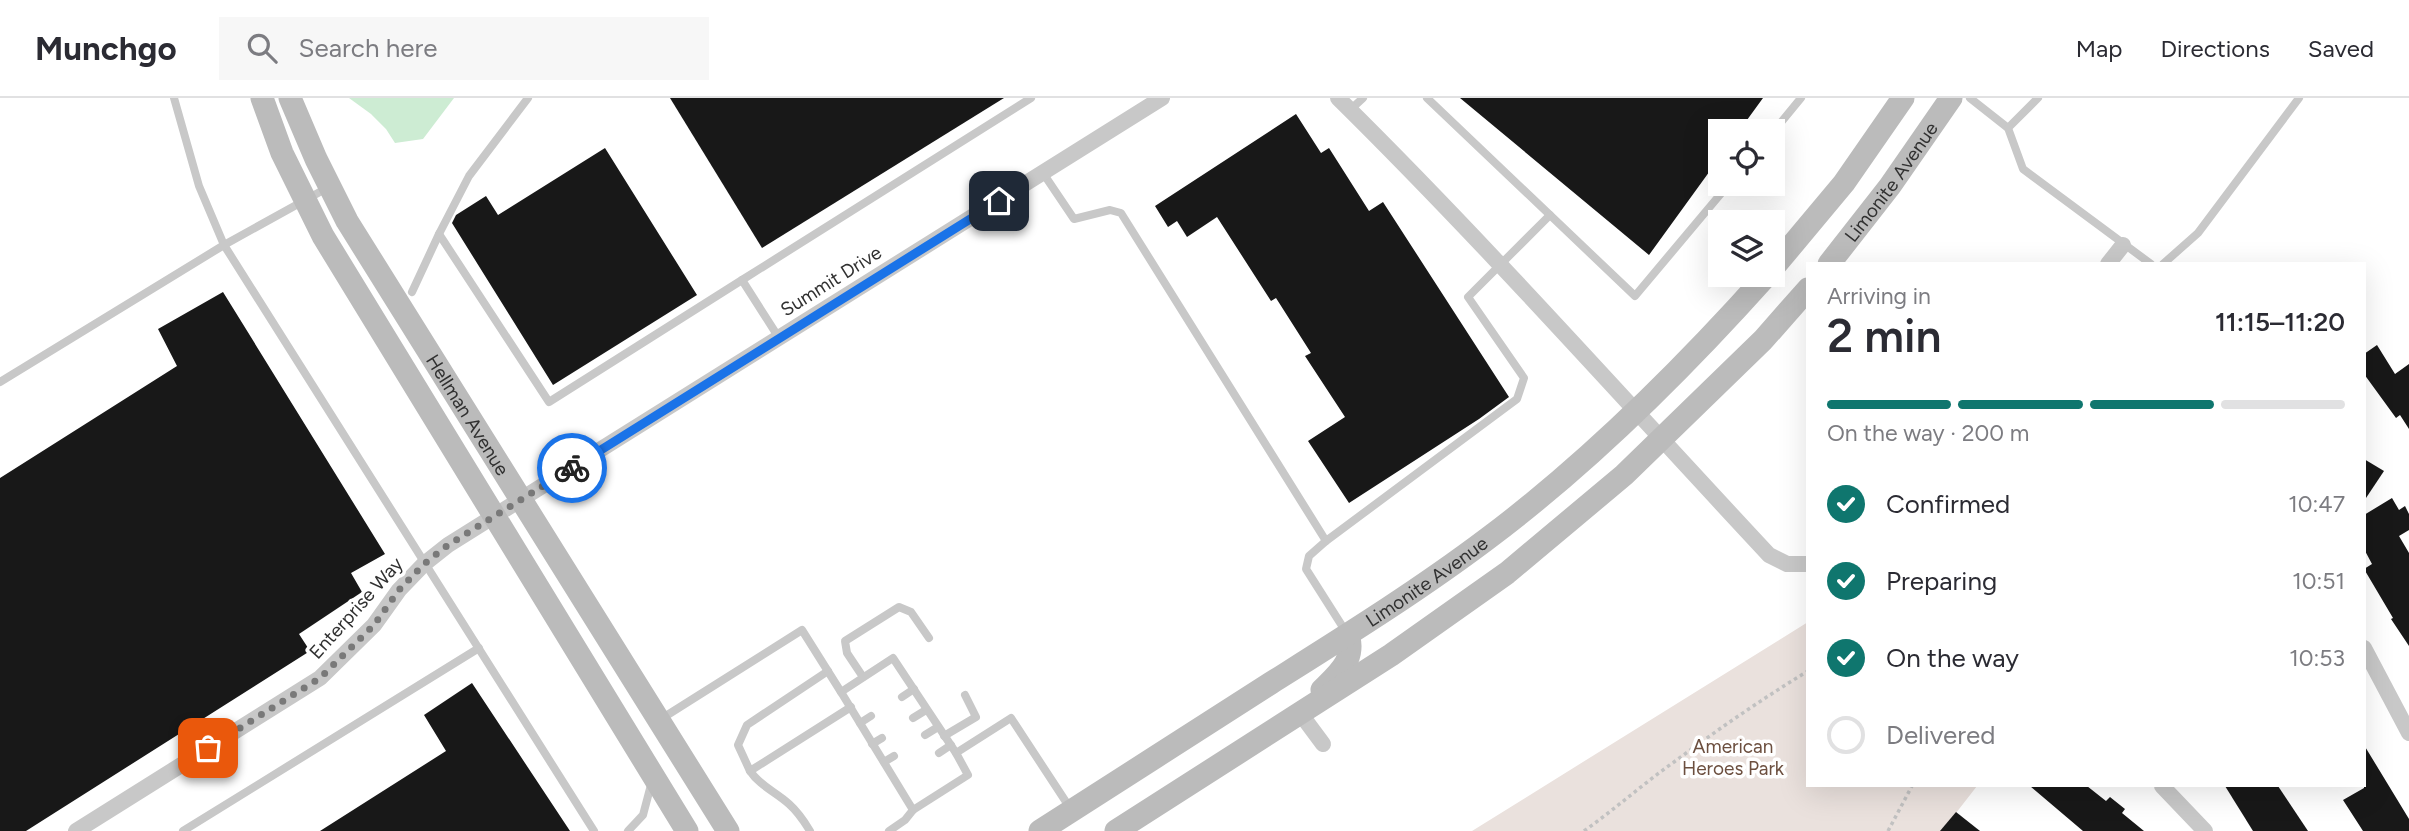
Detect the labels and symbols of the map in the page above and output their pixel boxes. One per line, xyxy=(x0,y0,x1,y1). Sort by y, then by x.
street label: Limonite Avenue xyxy=(1839,117,1942,246)
pin xyxy=(969,171,1029,231)
street label: Summit Drive xyxy=(776,241,886,321)
street label: Hellman Avenue xyxy=(422,350,514,480)
courier xyxy=(537,433,607,503)
street label: Limonite Avenue xyxy=(1361,531,1492,631)
street label: Enterprise Way xyxy=(304,552,408,664)
pin xyxy=(178,718,238,778)
park label: American Heroes Park xyxy=(1682,735,1785,780)

